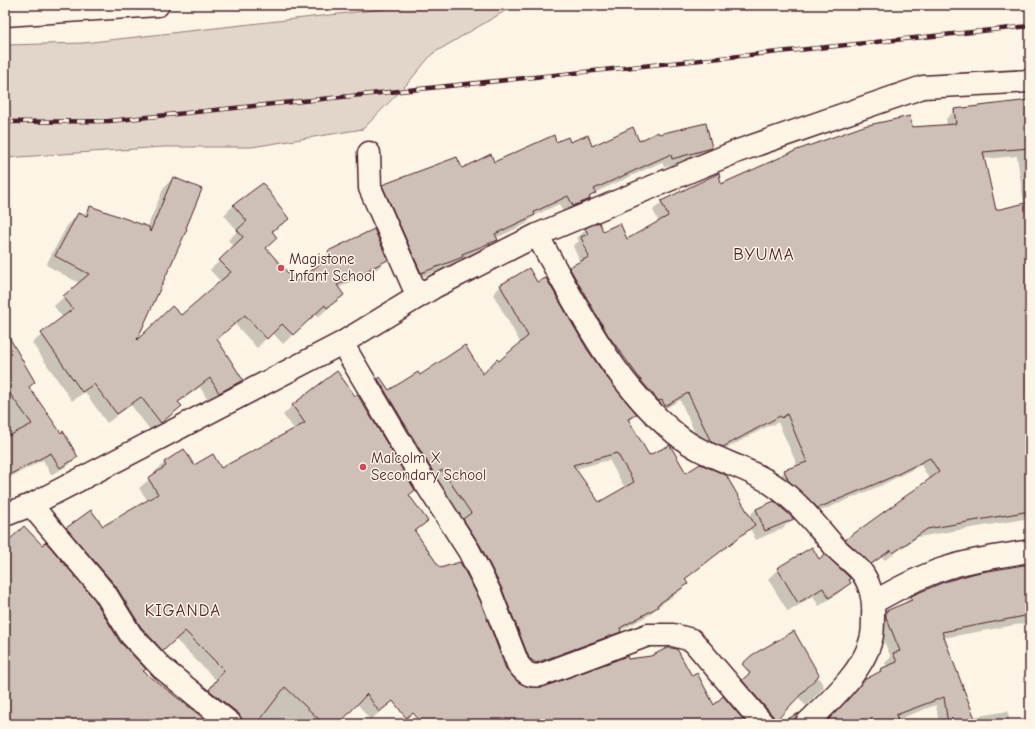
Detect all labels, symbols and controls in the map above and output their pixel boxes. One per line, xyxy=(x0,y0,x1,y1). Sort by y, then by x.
district label: BYUMA xyxy=(733,245,795,264)
place label: Magistone Infant School xyxy=(289,250,375,285)
marker: Magistone Infant School xyxy=(276,263,286,273)
place label: Malcolm X Secondary School xyxy=(371,449,486,484)
marker: Malcolm X Secondary School xyxy=(358,462,368,472)
district label: KIGANDA xyxy=(145,601,221,620)

